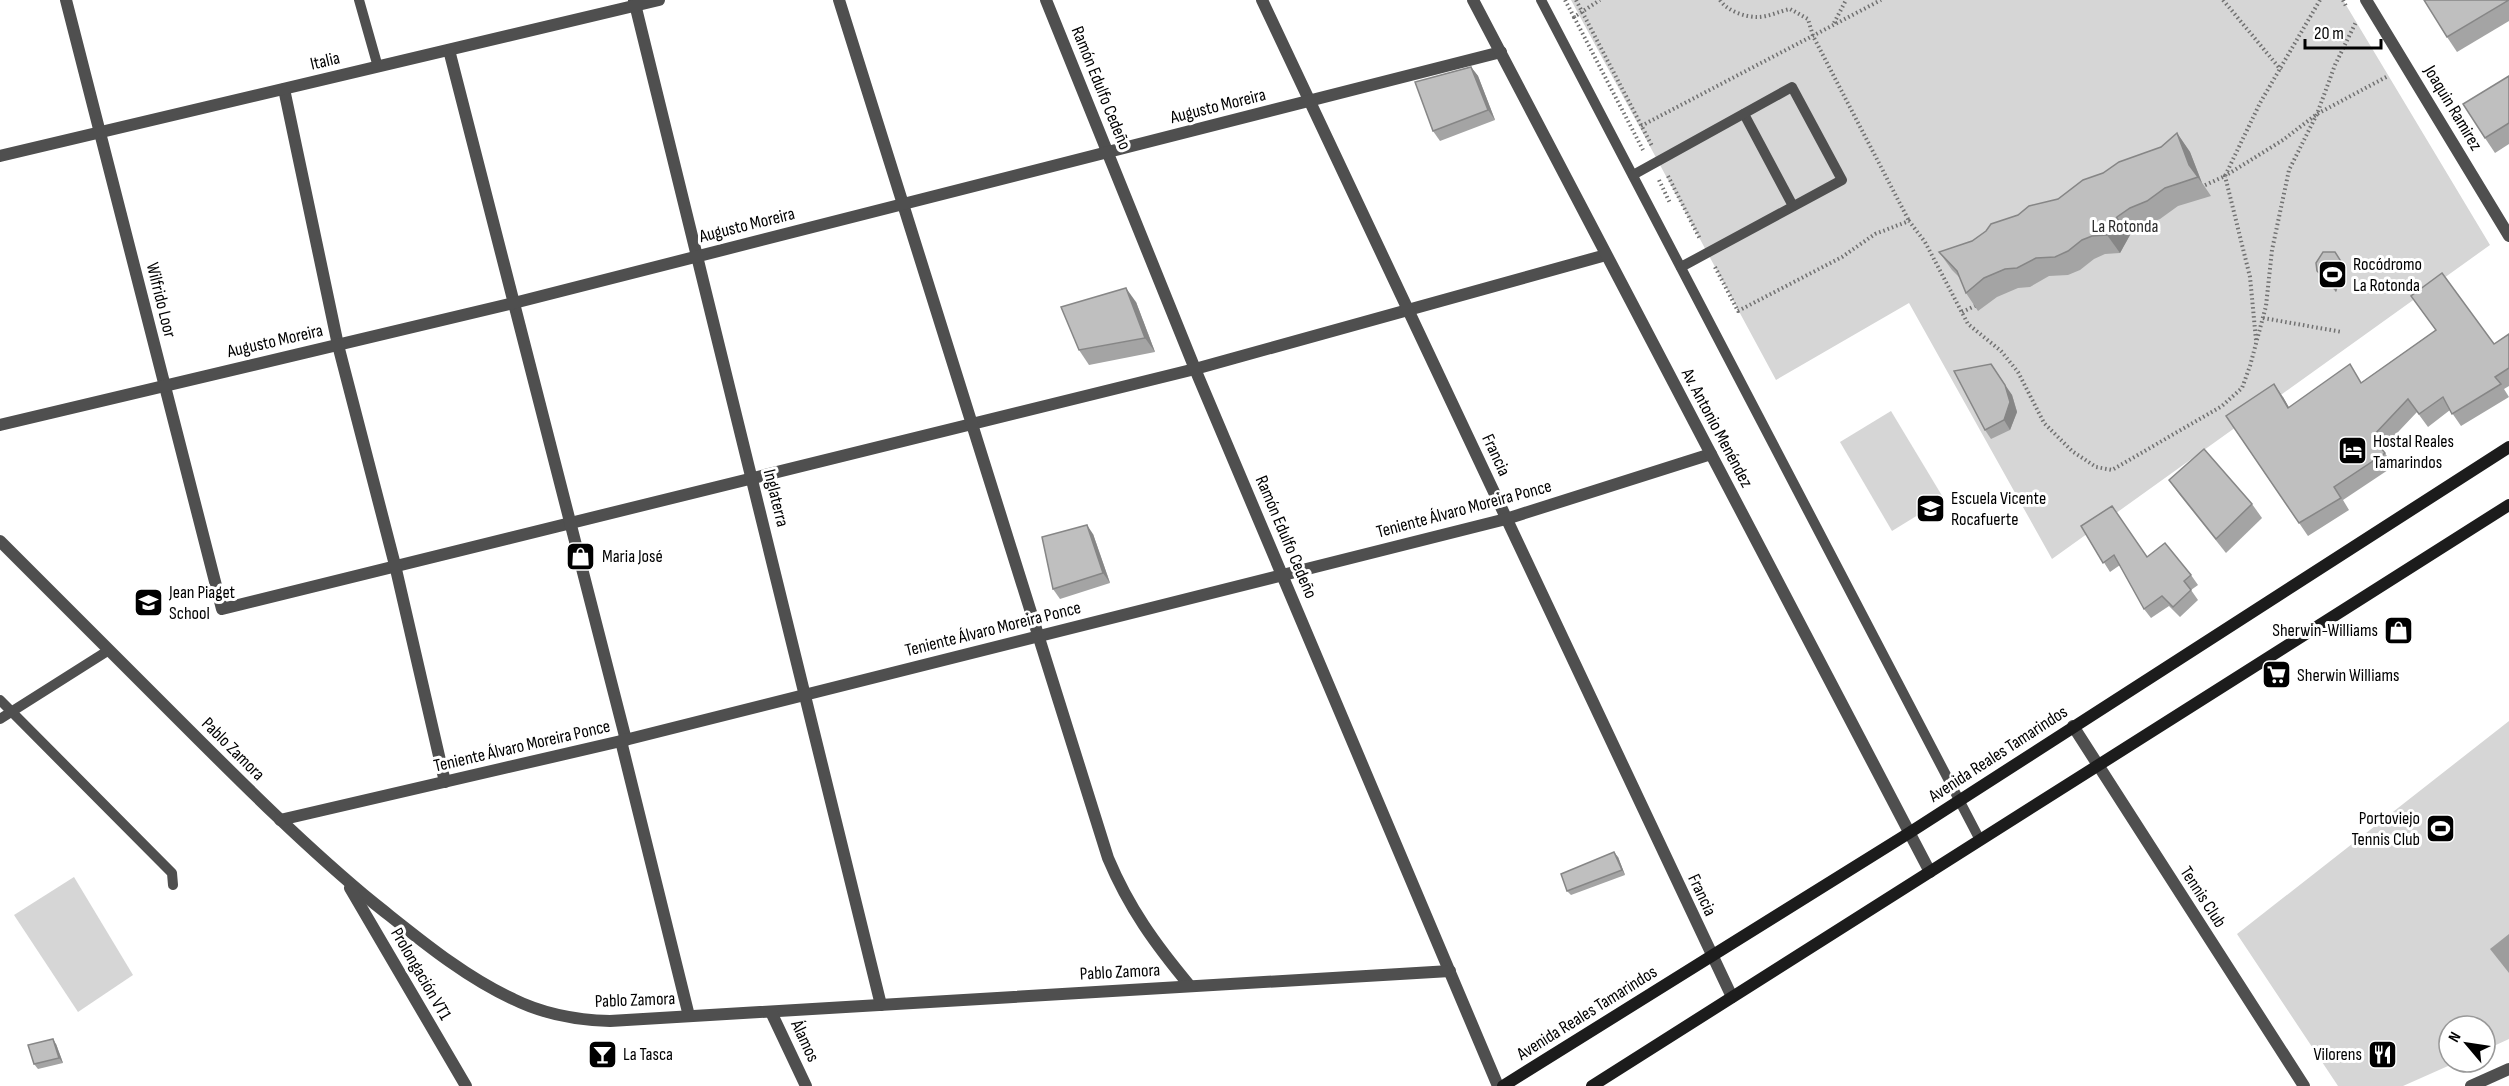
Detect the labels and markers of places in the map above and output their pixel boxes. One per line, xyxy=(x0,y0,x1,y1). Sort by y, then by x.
place label: Rocódromo La Rotonda xyxy=(2353,254,2422,296)
sports icon: Rocódromo La Rotonda xyxy=(2316,258,2348,290)
place label: Hostal Reales Tamarindos xyxy=(2373,431,2454,473)
hotel icon: Hostal Reales Tamarindos xyxy=(2336,435,2368,467)
place label: Escuela Vicente Rocafuerte xyxy=(1951,488,2046,530)
school or university icon: Escuela Vicente Rocafuerte xyxy=(1914,492,1946,524)
shop icon: Maria José xyxy=(565,540,597,572)
place label: Maria José xyxy=(602,546,663,567)
place label: Jean Piaget School xyxy=(168,582,236,624)
school or university icon: Jean Piaget School xyxy=(132,586,164,618)
shop icon: Sherwin-Williams xyxy=(2383,614,2415,646)
place label: Sherwin-Williams xyxy=(2272,620,2378,641)
supermarket icon: Sherwin Williams xyxy=(2260,659,2292,691)
place label: Sherwin Williams xyxy=(2297,665,2400,686)
place label: Portoviejo Tennis Club xyxy=(2351,808,2420,850)
sports icon: Portoviejo Tennis Club xyxy=(2425,812,2457,844)
bar icon: La Tasca xyxy=(586,1038,618,1070)
restaurant icon: Vilorens xyxy=(2367,1038,2399,1070)
place label: La Tasca xyxy=(623,1044,673,1065)
place label: Vilorens xyxy=(2313,1044,2362,1065)

